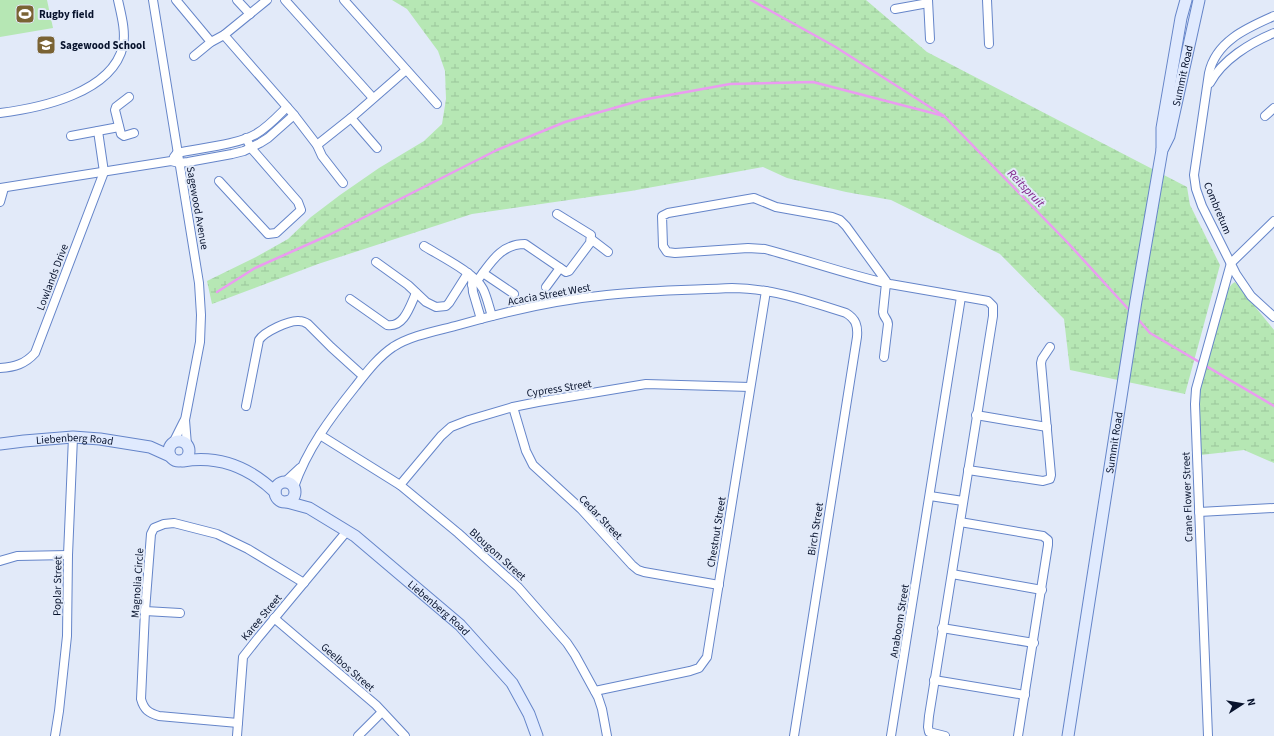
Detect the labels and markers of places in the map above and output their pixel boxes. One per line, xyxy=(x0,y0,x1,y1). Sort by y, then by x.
sports icon: Rugby field xyxy=(14,3,36,25)
place label: Rugby field xyxy=(39,7,94,22)
school or university icon: Sagewood School xyxy=(35,34,57,56)
place label: Sagewood School xyxy=(60,38,146,53)

